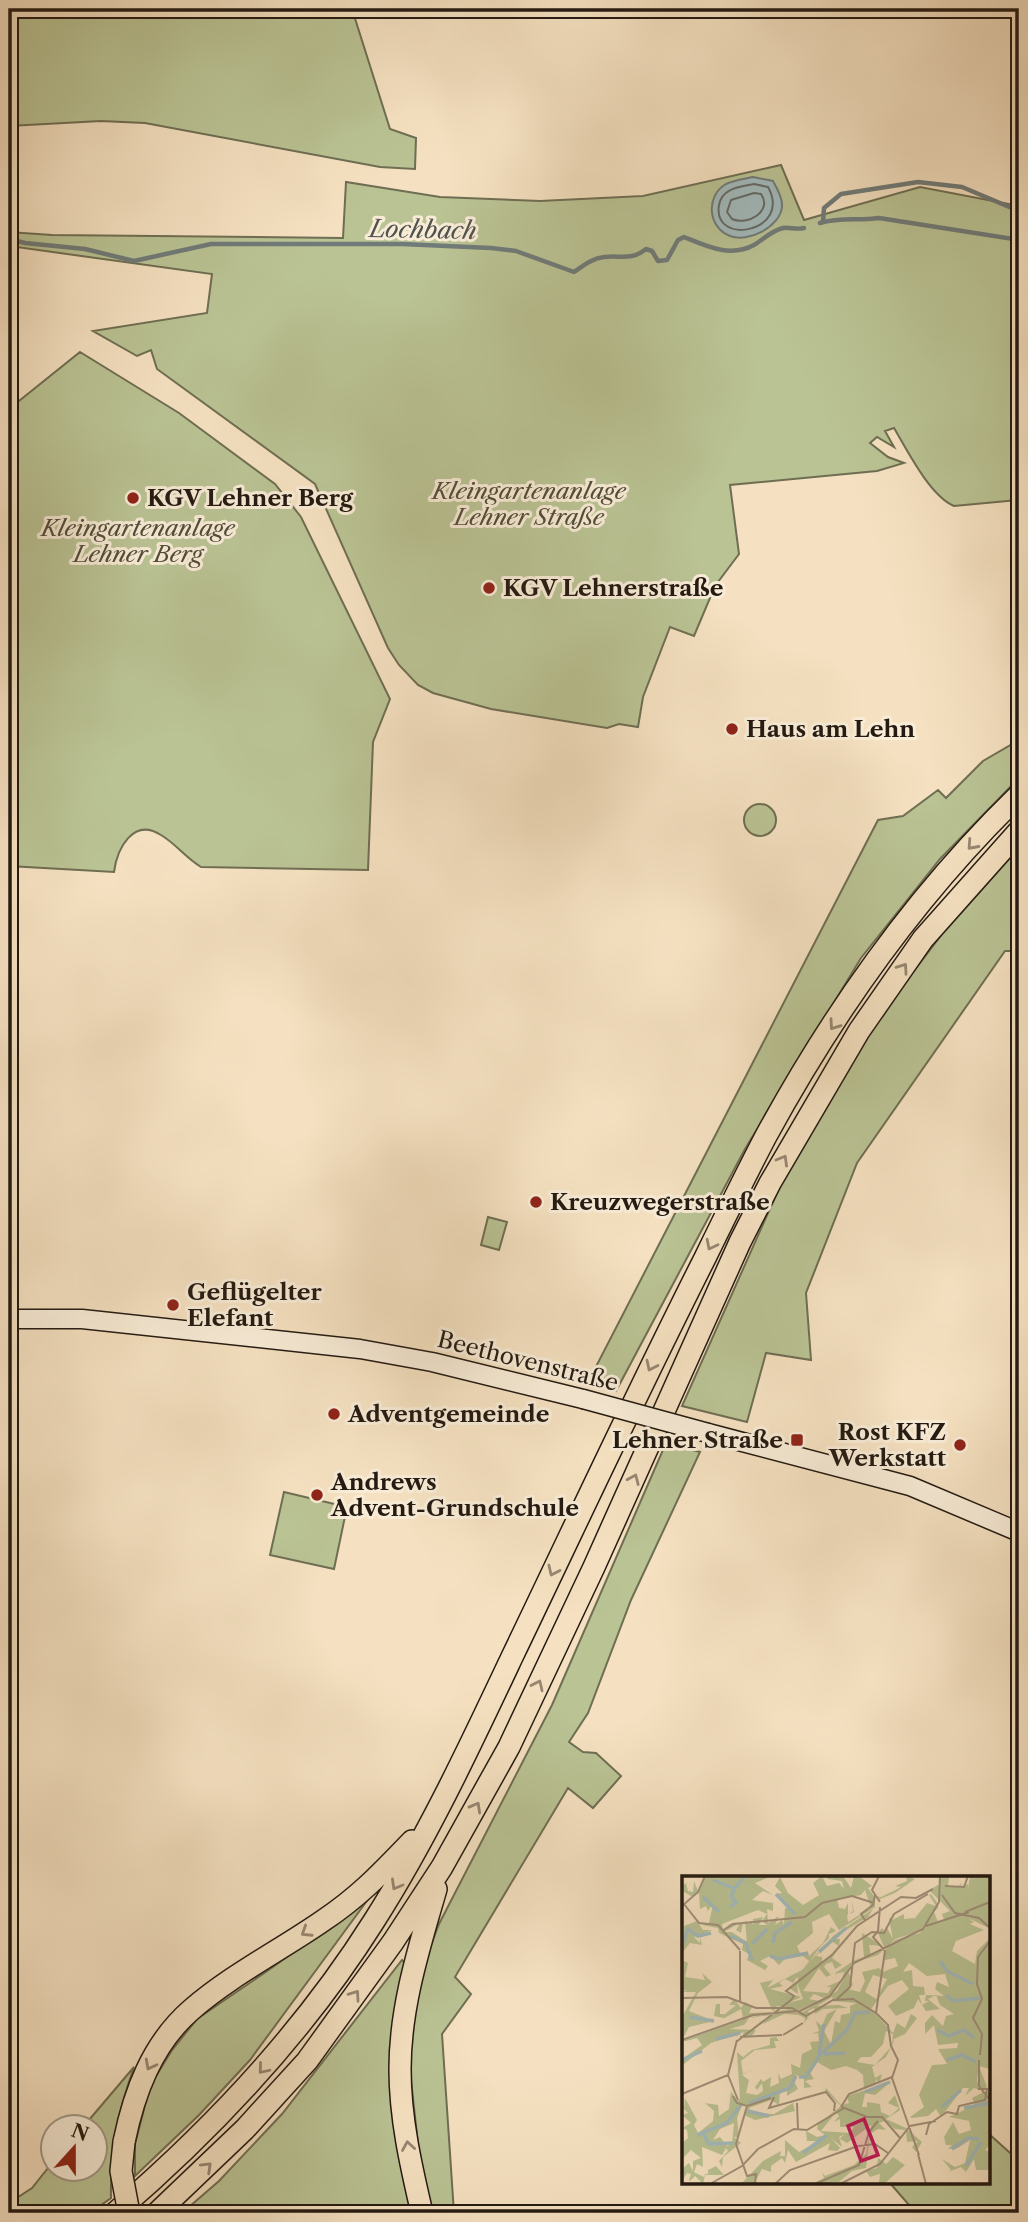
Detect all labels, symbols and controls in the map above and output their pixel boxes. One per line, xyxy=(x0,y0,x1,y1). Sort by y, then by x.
water label: Lochbach xyxy=(367,214,477,245)
park label: Kleingartenanlage Lehner Straße xyxy=(430,477,627,531)
place label: KGV Lehner Berg xyxy=(147,484,354,512)
marker: KGV Lehner Berg xyxy=(125,490,141,506)
park label: Kleingartenanlage Lehner Berg xyxy=(39,514,236,568)
place label: KGV Lehnerstraße xyxy=(503,574,724,602)
marker: KGV Lehnerstraße xyxy=(481,580,497,596)
place label: Haus am Lehn xyxy=(746,715,915,743)
marker: Haus am Lehn xyxy=(724,721,740,737)
one-way arrow xyxy=(968,837,980,850)
one-way arrow xyxy=(895,962,908,975)
one-way arrow xyxy=(830,1017,842,1030)
one-way arrow xyxy=(775,1155,788,1168)
place label: Kreuzwegerstraße xyxy=(550,1188,770,1216)
marker: Kreuzwegerstraße xyxy=(528,1194,544,1210)
one-way arrow xyxy=(706,1238,720,1250)
place label: Geflügelter Elefant xyxy=(187,1278,322,1332)
marker: Geflügelter Elefant xyxy=(165,1297,181,1313)
street label: Beethovenstraße xyxy=(435,1325,621,1397)
one-way arrow xyxy=(646,1359,660,1371)
place label: Adventgemeinde xyxy=(347,1400,550,1428)
marker: Adventgemeinde xyxy=(326,1406,342,1422)
place label: Rost KFZ Werkstatt xyxy=(828,1418,947,1472)
place label: Lehner Straße xyxy=(612,1426,783,1454)
marker: Lehner Straße xyxy=(789,1432,805,1448)
marker: Rost KFZ Werkstatt xyxy=(952,1437,968,1453)
place label: Andrews Advent-Grundschule xyxy=(330,1468,579,1522)
one-way arrow xyxy=(626,1473,640,1486)
marker: Andrews Advent-Grundschule xyxy=(309,1487,325,1503)
one-way arrow xyxy=(547,1564,561,1576)
one-way arrow xyxy=(530,1680,544,1692)
one-way arrow xyxy=(468,1802,481,1815)
inset map xyxy=(682,1876,990,2184)
one-way arrow xyxy=(391,1878,404,1890)
one-way arrow xyxy=(300,1924,313,1937)
one-way arrow xyxy=(347,1990,359,2003)
one-way arrow xyxy=(145,2058,158,2070)
one-way arrow xyxy=(259,2061,271,2074)
north arrow xyxy=(38,2114,108,2184)
text: N xyxy=(68,2119,92,2146)
one-way arrow xyxy=(401,2141,416,2152)
one-way arrow xyxy=(198,2162,211,2175)

